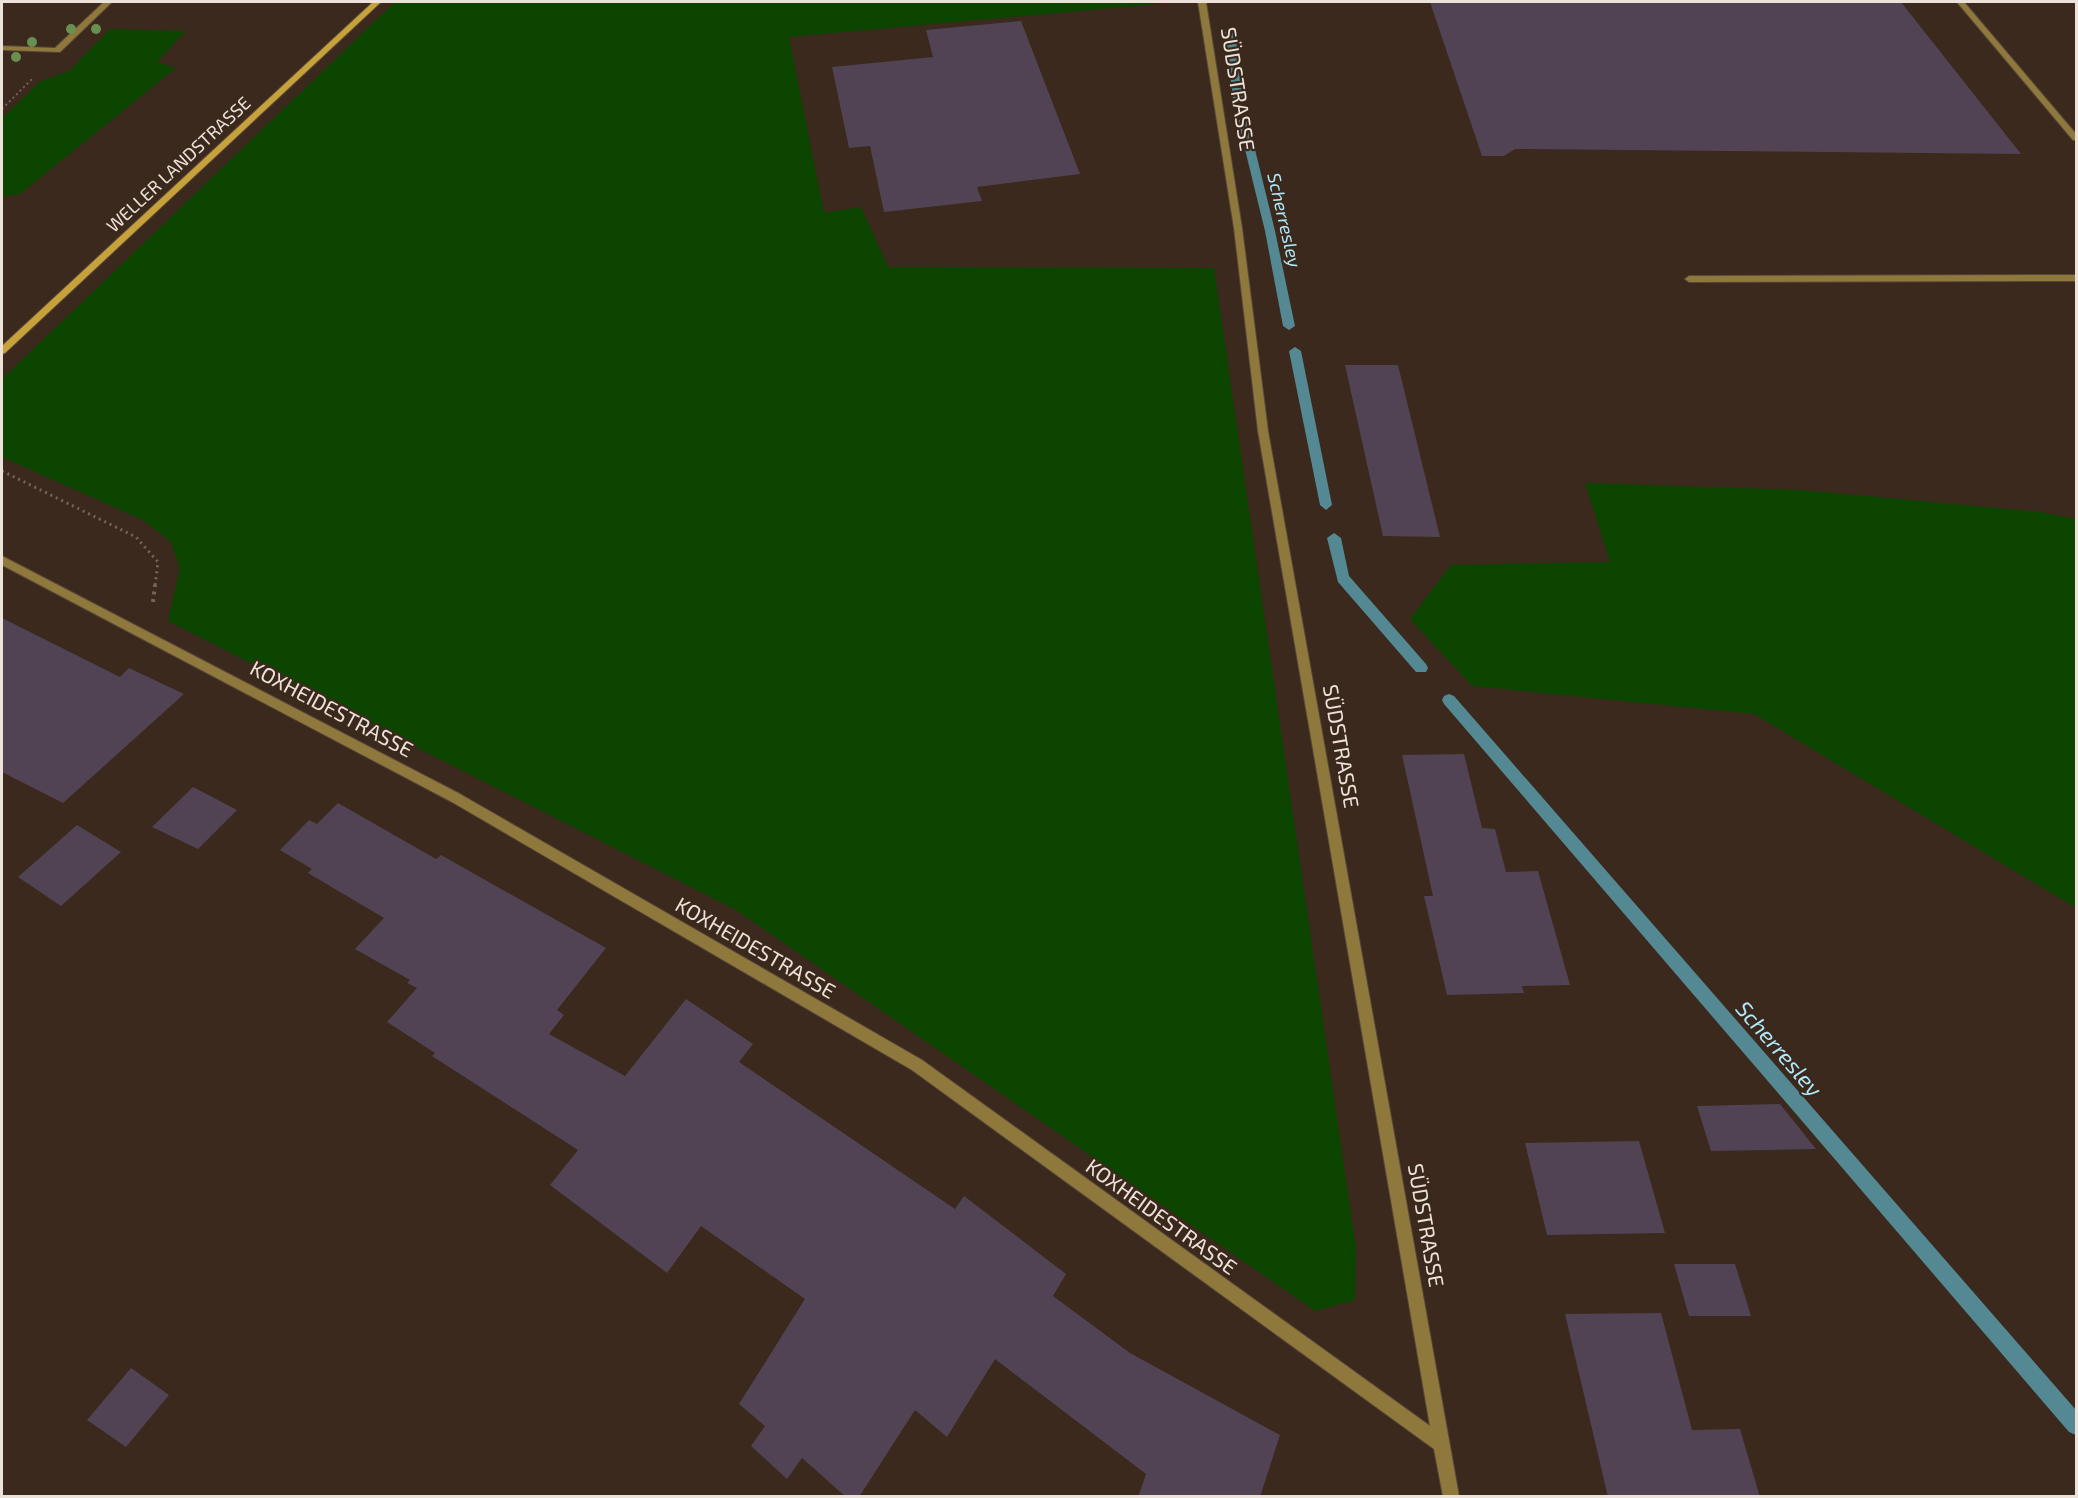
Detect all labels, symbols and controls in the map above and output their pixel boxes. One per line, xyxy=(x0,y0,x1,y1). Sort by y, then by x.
street label: SÜDSTRASSE xyxy=(1217,25,1261,153)
street label: WELLER LANDSTRASSE xyxy=(101,91,255,237)
water label: Scherresley xyxy=(1263,171,1307,270)
street label: KOXHEIDESTRASSE xyxy=(246,655,418,761)
street label: SÜDSTRASSE xyxy=(1319,682,1365,810)
street label: KOXHEIDESTRASSE xyxy=(671,891,841,1003)
water label: Scherresley xyxy=(1731,995,1829,1102)
street label: KOXHEIDESTRASSE xyxy=(1082,1153,1242,1279)
street label: SÜDSTRASSE xyxy=(1404,1161,1450,1289)

